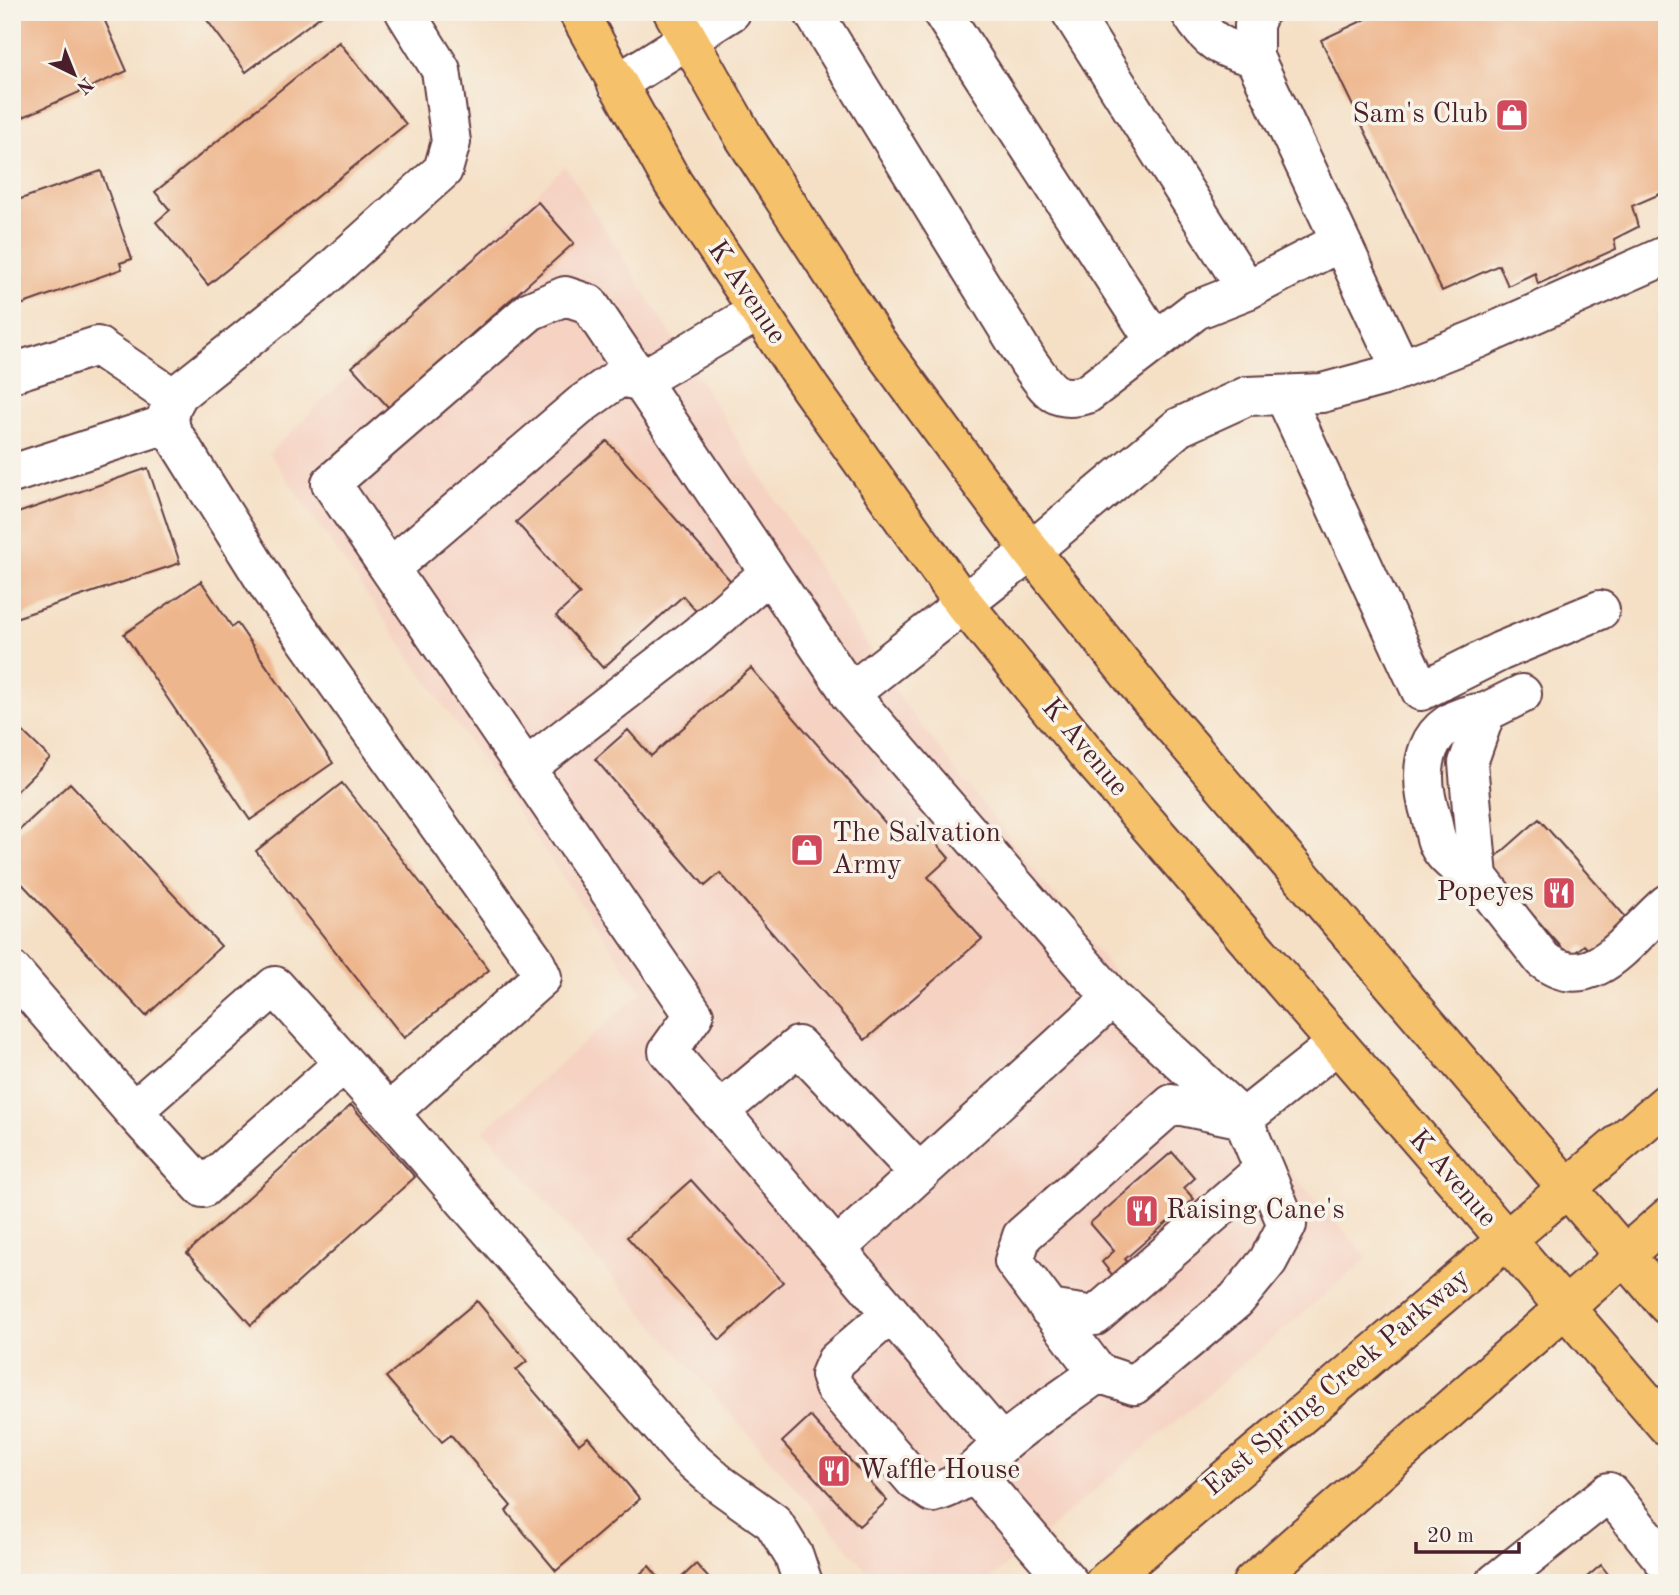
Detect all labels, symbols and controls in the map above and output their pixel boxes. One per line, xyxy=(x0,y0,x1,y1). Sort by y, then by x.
north arrow xyxy=(38,38,108,108)
text: N xyxy=(72,73,96,97)
shop icon: Sam's Club xyxy=(1493,96,1531,134)
place label: Sam's Club xyxy=(1352,101,1488,129)
street label: K Avenue xyxy=(701,236,791,350)
street label: K Avenue xyxy=(1035,694,1133,802)
place label: The Salvation Army xyxy=(832,820,1001,880)
shop icon: The Salvation Army xyxy=(788,831,826,869)
restaurant icon: Popeyes xyxy=(1540,874,1578,912)
place label: Popeyes xyxy=(1437,879,1534,907)
street label: K Avenue xyxy=(1403,1125,1501,1233)
restaurant icon: Raising Cane's xyxy=(1123,1192,1161,1230)
place label: Raising Cane's xyxy=(1166,1197,1345,1225)
street label: East Spring Creek Parkway xyxy=(1199,1264,1475,1502)
restaurant icon: Waffle House xyxy=(815,1452,853,1490)
place label: Waffle House xyxy=(858,1457,1020,1485)
scale bar xyxy=(1416,1511,1520,1555)
text: 20 m xyxy=(1427,1526,1474,1547)

